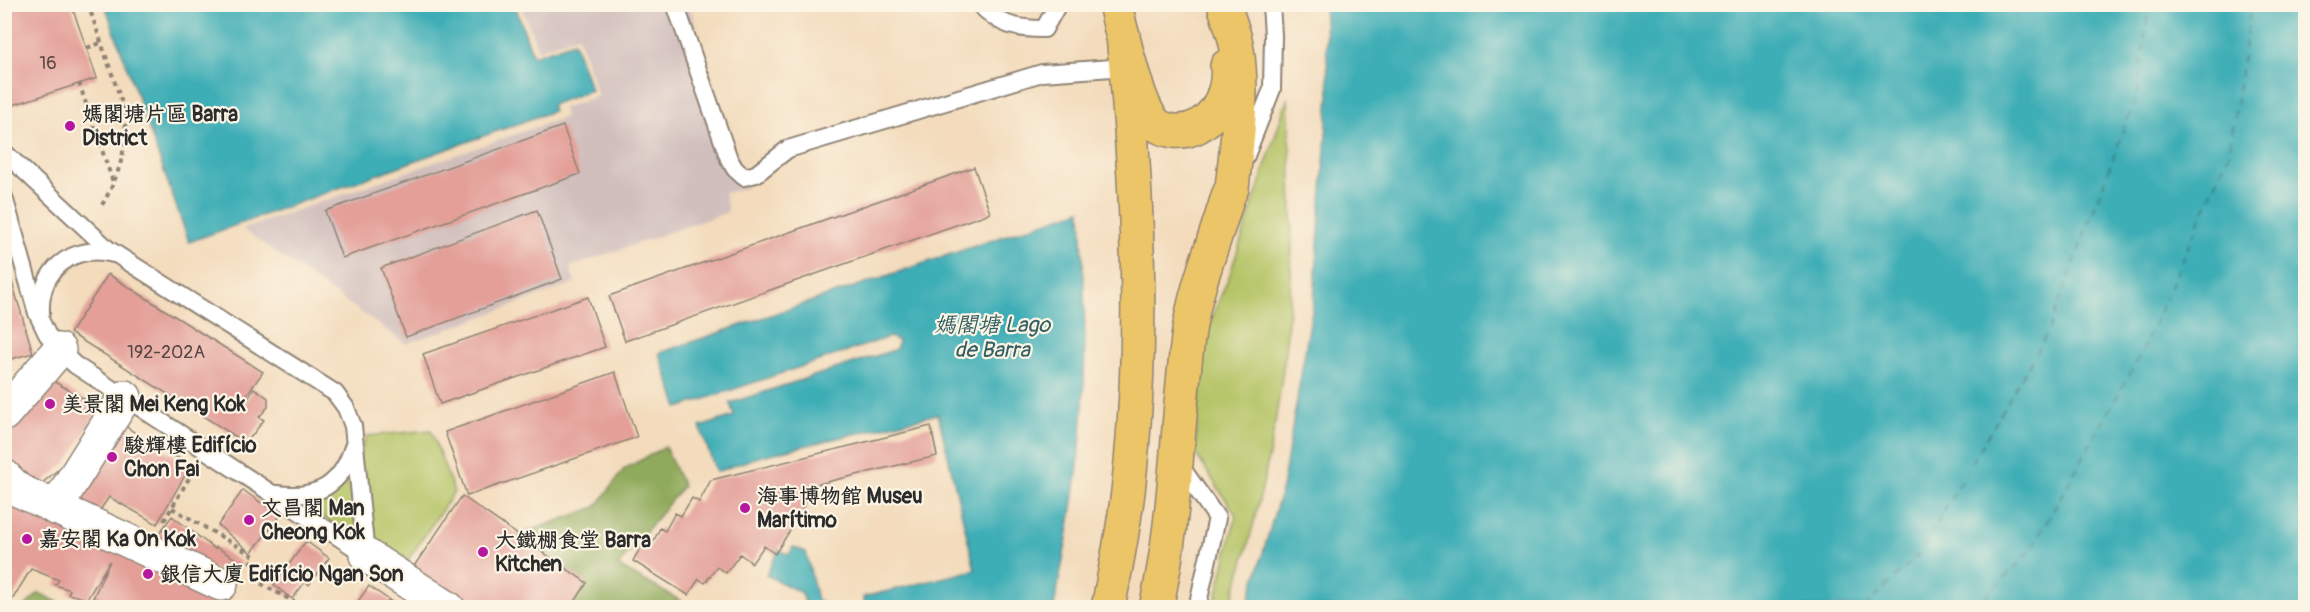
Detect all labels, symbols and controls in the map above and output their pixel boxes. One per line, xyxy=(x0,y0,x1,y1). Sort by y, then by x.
house number: 16 xyxy=(39,52,57,75)
place label: 媽閣塘片區 Barra District xyxy=(82,101,238,152)
marker: 媽閣塘片區 Barra District xyxy=(63,119,77,133)
water label: 媽閣塘 Lago de Barra xyxy=(934,311,1052,364)
house number: 192-202A xyxy=(127,341,205,364)
place label: 美景閣 Mei Keng Kok xyxy=(62,391,246,418)
marker: 美景閣 Mei Keng Kok xyxy=(43,397,57,411)
place label: 駿輝樓 Edifício Chon Fai xyxy=(124,432,257,483)
marker: 駿輝樓 Edifício Chon Fai xyxy=(105,450,119,464)
place label: 海事博物館 Museu Marítimo xyxy=(757,483,923,534)
place label: 文昌閣 Man Cheong Kok xyxy=(261,495,365,546)
marker: 海事博物館 Museu Marítimo xyxy=(738,501,752,515)
marker: 文昌閣 Man Cheong Kok xyxy=(242,513,256,527)
place label: 嘉安閣 Ka On Kok xyxy=(39,526,196,553)
place label: 大鐵棚食堂 Barra Kitchen xyxy=(495,527,651,578)
marker: 嘉安閣 Ka On Kok xyxy=(20,532,34,546)
marker: 大鐵棚食堂 Barra Kitchen xyxy=(476,545,490,559)
place label: 銀信大廈 Edifício Ngan Son xyxy=(160,561,404,588)
marker: 銀信大廈 Edifício Ngan Son xyxy=(141,567,155,581)

